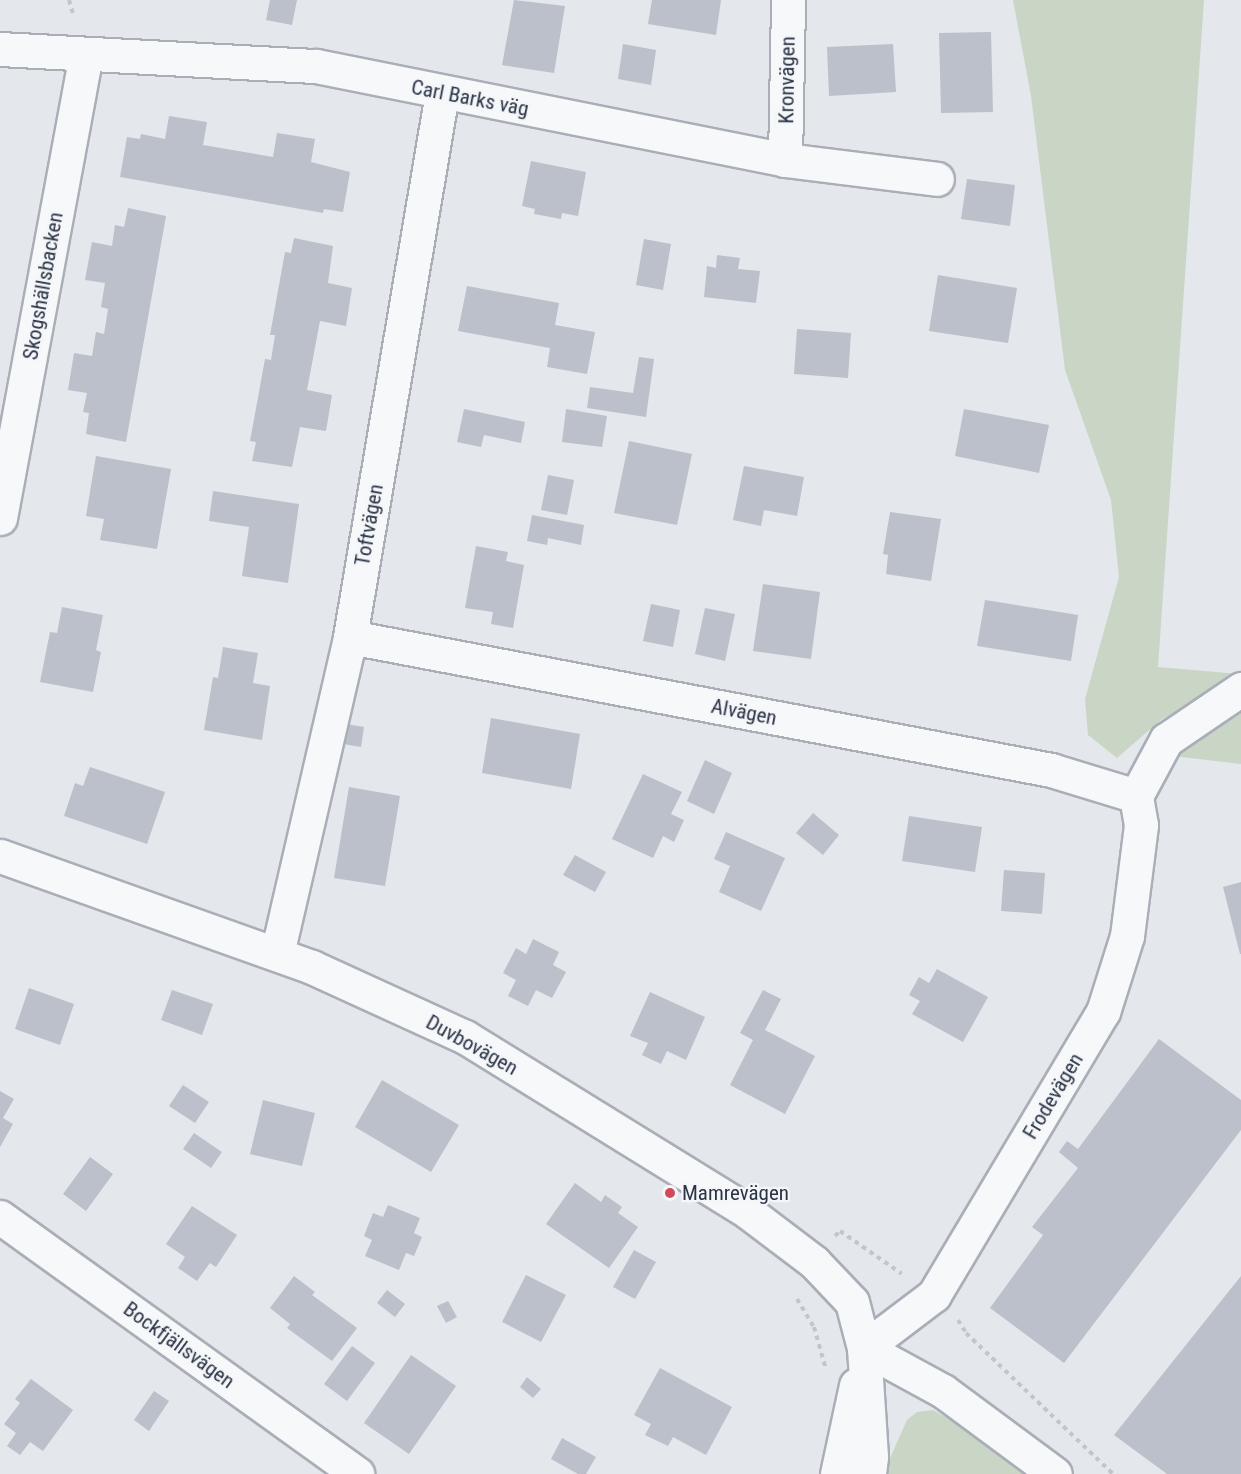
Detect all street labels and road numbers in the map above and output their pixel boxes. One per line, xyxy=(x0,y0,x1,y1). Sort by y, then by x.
street label: Kronvägen xyxy=(774,36,800,124)
street label: Carl Barks väg xyxy=(409,74,531,122)
street label: Skogshällsbacken xyxy=(18,210,68,362)
street label: Toftvägen xyxy=(349,482,389,568)
street label: Alvägen xyxy=(709,693,779,731)
street label: Duvbovägen xyxy=(422,1009,522,1081)
street label: Frodevägen xyxy=(1017,1048,1089,1144)
street label: Bockfjällsvägen xyxy=(119,1296,239,1394)

